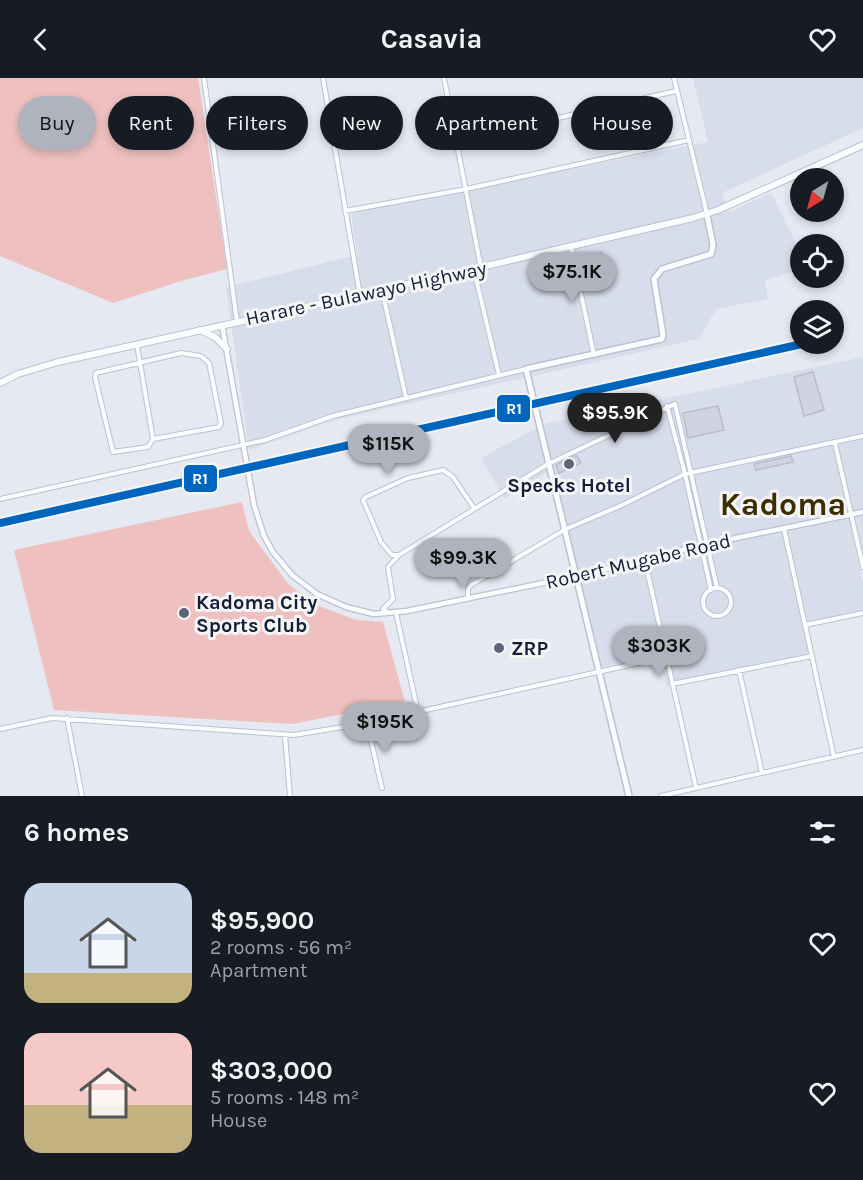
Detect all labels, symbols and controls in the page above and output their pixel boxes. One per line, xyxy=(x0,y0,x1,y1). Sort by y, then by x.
icon: back xyxy=(24,23,57,56)
text: Casavia xyxy=(381,23,482,55)
icon: heart xyxy=(806,23,839,56)
chip: Buy xyxy=(18,96,96,150)
chip: Rent xyxy=(108,96,194,150)
chip: Filters xyxy=(206,96,308,150)
chip: New xyxy=(320,96,403,150)
chip: Apartment xyxy=(415,96,559,150)
chip: House xyxy=(571,96,673,150)
north arrow xyxy=(790,168,844,222)
map controls xyxy=(790,168,844,354)
button: locate xyxy=(790,234,844,288)
pin: $75.1K xyxy=(523,252,621,303)
street label: Harare - Bulawayo Highway xyxy=(244,257,489,330)
text: $75.1K xyxy=(542,260,602,283)
button: layers xyxy=(790,300,844,354)
pin: $95.9K xyxy=(566,393,664,444)
line badge: R1 xyxy=(496,394,531,423)
text: R1 xyxy=(506,399,522,418)
text: $95.9K xyxy=(581,401,649,424)
pin: $115K xyxy=(346,424,430,475)
text: $115K xyxy=(362,432,414,455)
marker: Specks Hotel xyxy=(562,457,576,471)
line badge: R1 xyxy=(183,464,218,493)
text: R1 xyxy=(192,469,208,488)
place label: Specks Hotel xyxy=(507,474,631,497)
district label: Kadoma xyxy=(720,486,846,523)
street label: Robert Mugabe Road xyxy=(543,529,733,594)
pin: $99.3K xyxy=(414,538,512,589)
text: $99.3K xyxy=(429,546,497,569)
place label: Kadoma City Sports Club xyxy=(196,591,317,637)
marker: Kadoma City Sports Club xyxy=(177,606,191,620)
pin: $303K xyxy=(617,626,701,677)
text: $303K xyxy=(627,634,691,657)
place label: ZRP xyxy=(511,637,548,660)
marker: ZRP xyxy=(492,641,506,655)
pin: $195K xyxy=(343,702,427,753)
text: $195K xyxy=(356,710,414,733)
icon: filters xyxy=(806,816,839,849)
text: 6 homes xyxy=(24,817,129,848)
text: $95,900 xyxy=(210,905,314,936)
icon: home xyxy=(72,907,144,979)
icon: heart xyxy=(806,927,839,960)
text: 2 rooms · 56 m² xyxy=(210,936,352,959)
text: Apartment xyxy=(210,959,308,982)
text: $303,000 xyxy=(210,1055,333,1086)
icon: home xyxy=(72,1057,144,1129)
icon: heart xyxy=(806,1077,839,1110)
text: 5 rooms · 148 m² xyxy=(210,1086,359,1109)
text: House xyxy=(210,1109,267,1132)

